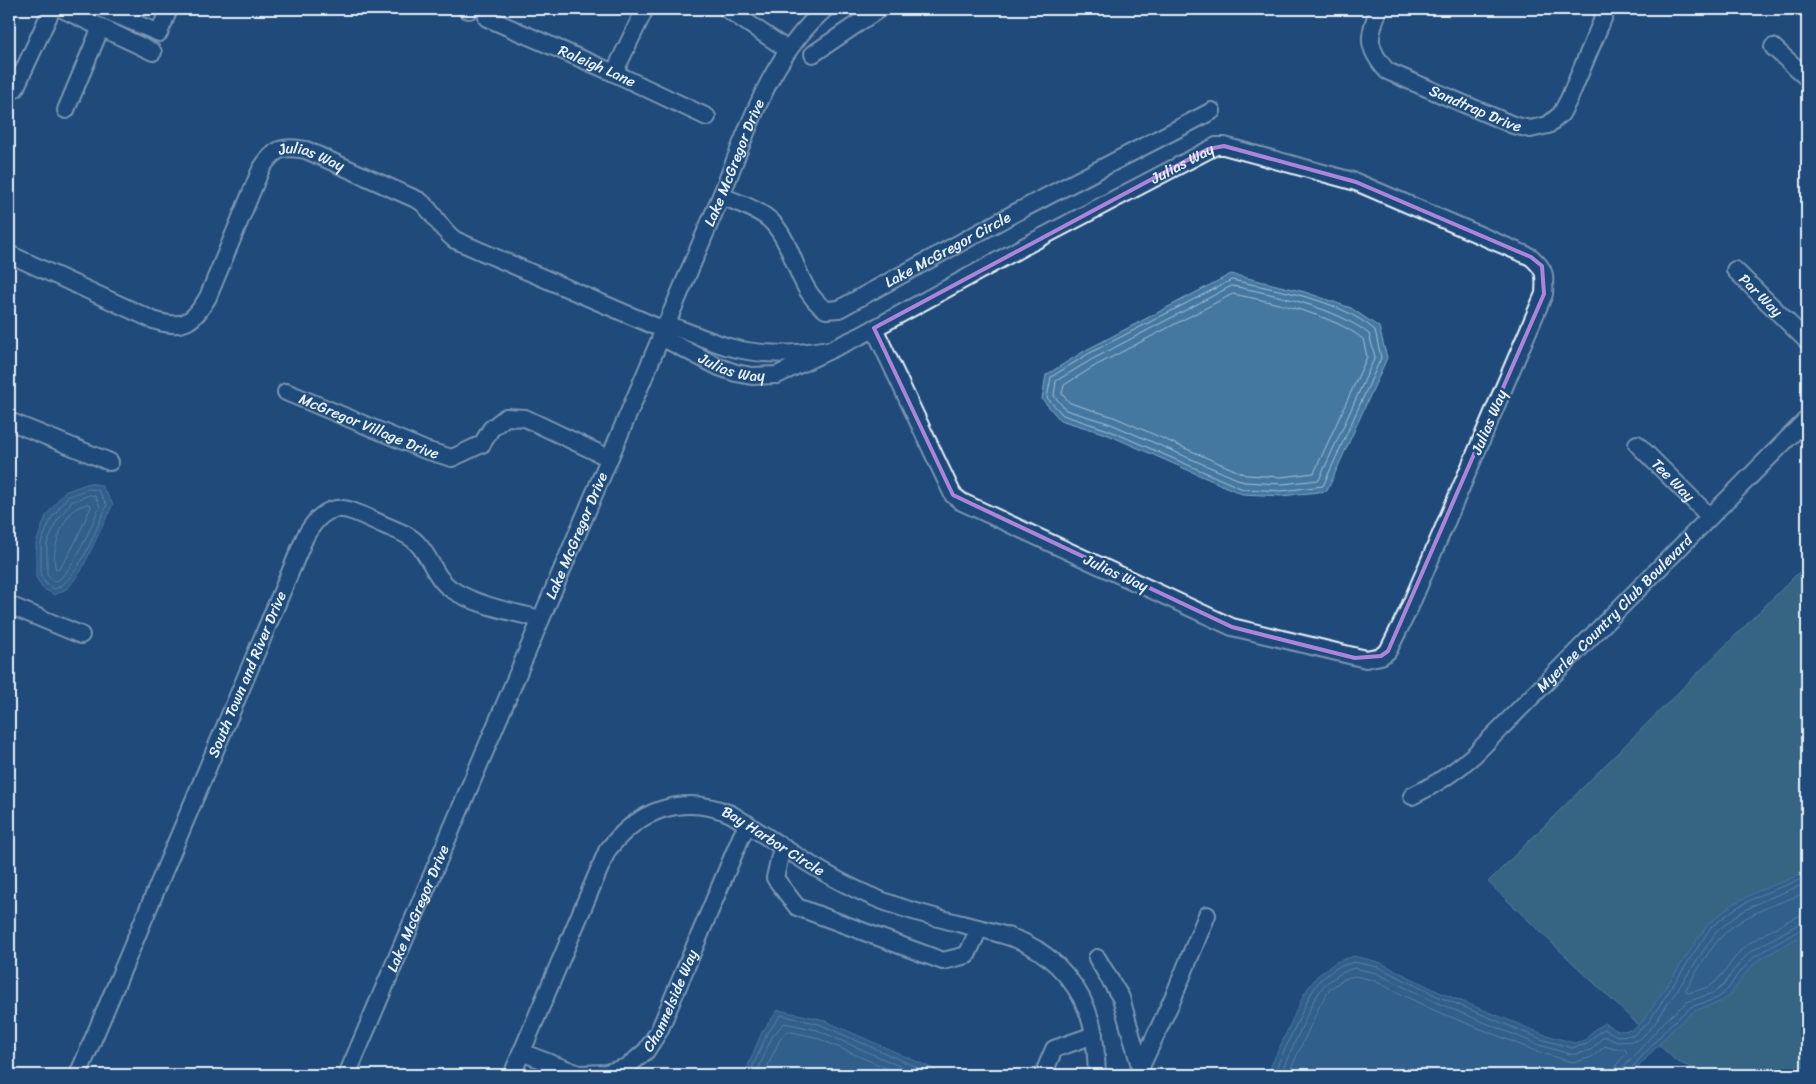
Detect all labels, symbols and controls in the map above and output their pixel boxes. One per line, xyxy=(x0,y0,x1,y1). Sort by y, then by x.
street label: Raleigh Lane xyxy=(554,37,640,95)
street label: Sandtrap Drive xyxy=(1425,78,1524,140)
street label: Lake McGregor Drive xyxy=(696,94,772,231)
street label: Julias Way xyxy=(274,135,349,179)
street label: Julias Way xyxy=(1145,136,1219,191)
street label: Lake McGregor Circle xyxy=(880,204,1016,295)
street label: Par Way xyxy=(1732,267,1789,324)
street label: Julias Way xyxy=(693,345,766,389)
street label: Julias Way xyxy=(1463,385,1514,460)
street label: McGregor Village Drive xyxy=(295,386,443,467)
street label: Tee Way xyxy=(1645,452,1701,508)
street label: Lake McGregor Drive xyxy=(538,468,615,603)
street label: Myerlee Country Club Boulevard xyxy=(1530,527,1700,699)
street label: Julias Way xyxy=(1079,546,1153,599)
street label: South Town and River Drive xyxy=(200,587,294,762)
street label: Bay Harbor Circle xyxy=(718,799,830,883)
street label: Lake McGregor Drive xyxy=(379,841,456,976)
street label: Channelside Way xyxy=(636,945,705,1057)

